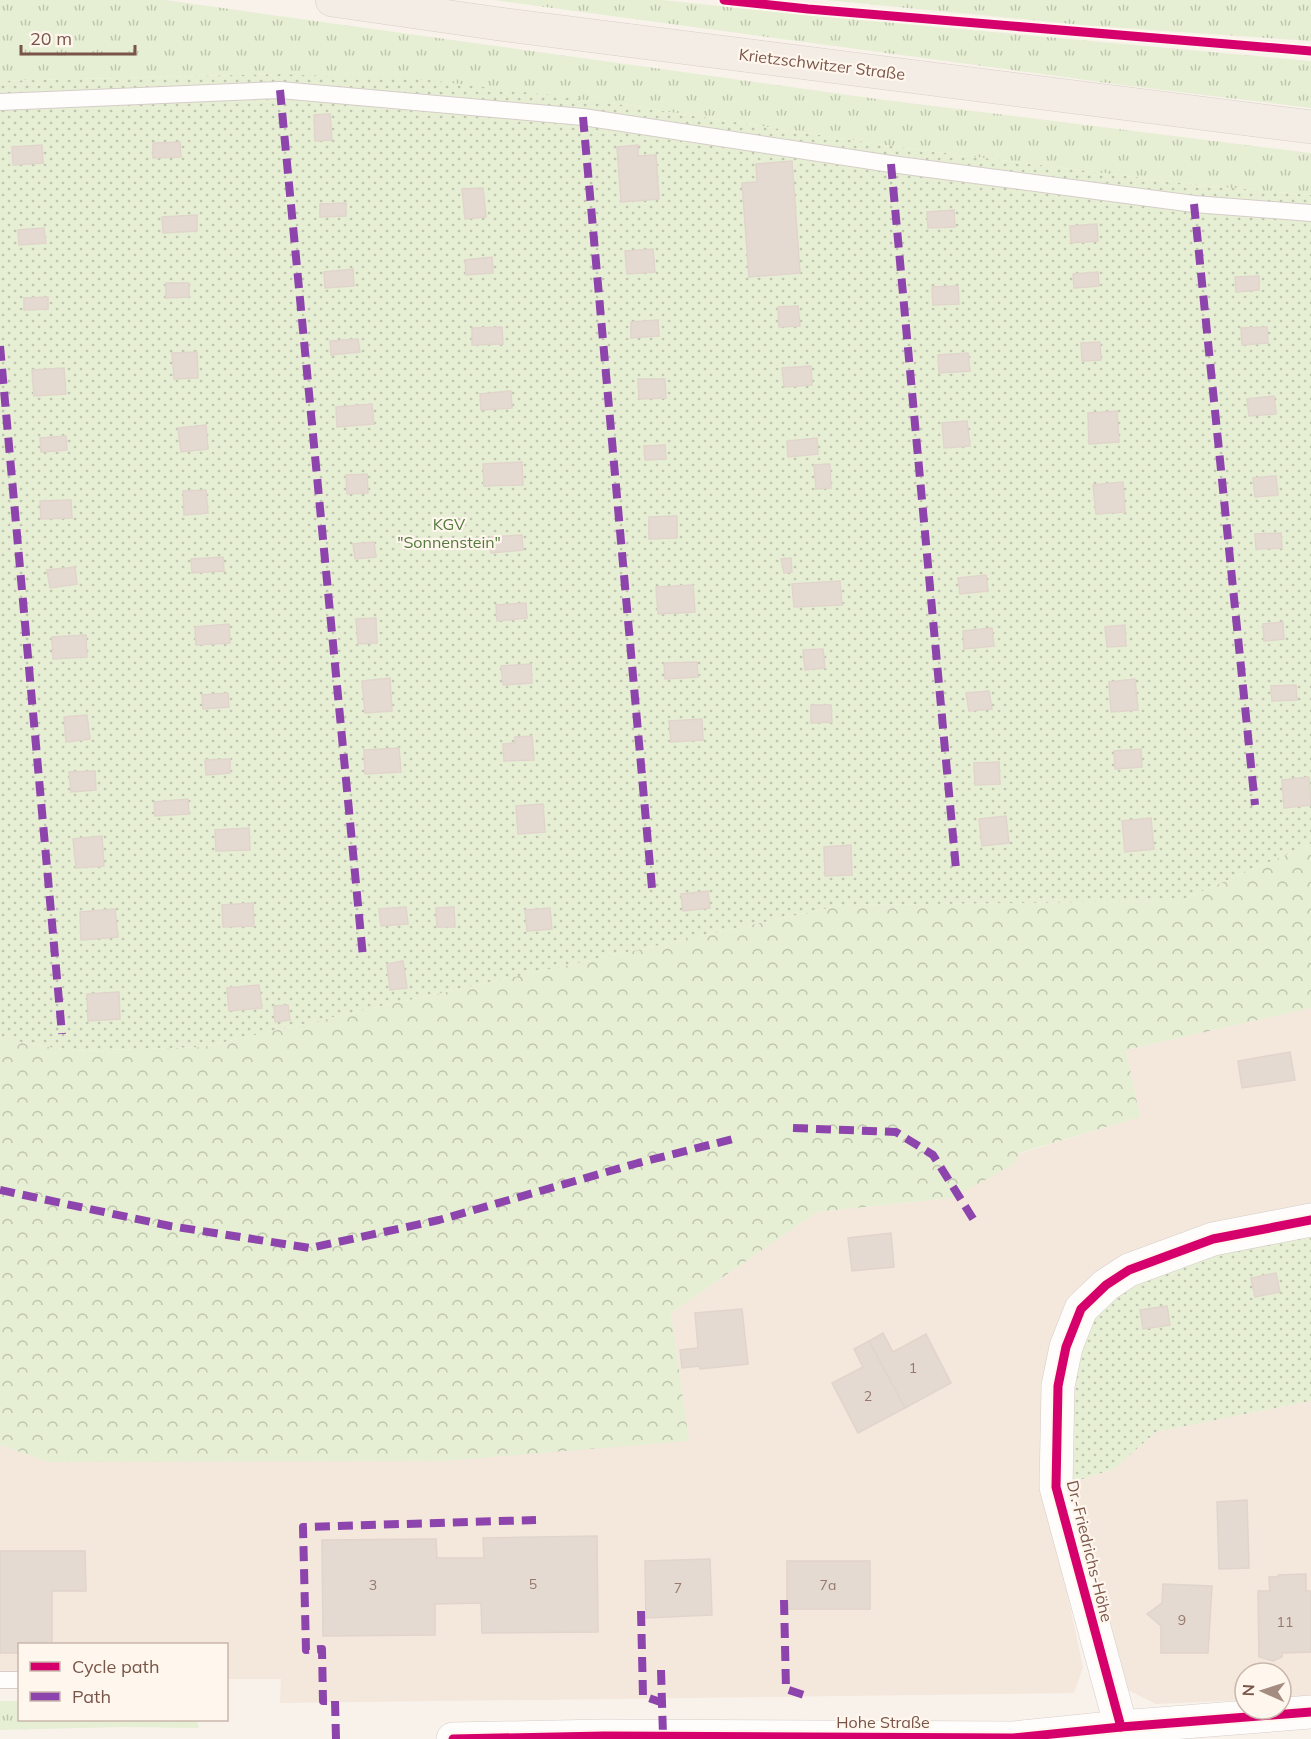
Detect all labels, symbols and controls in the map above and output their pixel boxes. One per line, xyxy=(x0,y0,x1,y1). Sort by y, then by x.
scale bar xyxy=(21,18,135,56)
text: 20 m xyxy=(30,27,72,50)
street label: Krietzschwitzer Straße xyxy=(738,44,906,84)
park label: KGV "Sonnenstein" xyxy=(397,514,501,552)
house number: 1 xyxy=(909,1359,917,1377)
house number: 2 xyxy=(864,1387,872,1405)
street label: Dr.-Friedrichs-Höhe xyxy=(1063,1478,1117,1624)
house number: 5 xyxy=(529,1575,537,1593)
house number: 3 xyxy=(369,1576,377,1594)
house number: 7a xyxy=(820,1576,836,1594)
house number: 7 xyxy=(674,1579,682,1597)
house number: 9 xyxy=(1178,1611,1186,1629)
house number: 11 xyxy=(1277,1613,1293,1631)
legend xyxy=(18,1643,228,1721)
text: Cycle path xyxy=(72,1655,159,1678)
north arrow xyxy=(1233,1661,1293,1721)
text: N xyxy=(1238,1684,1258,1697)
text: Path xyxy=(72,1685,111,1708)
street label: Hohe Straße xyxy=(836,1712,930,1732)

